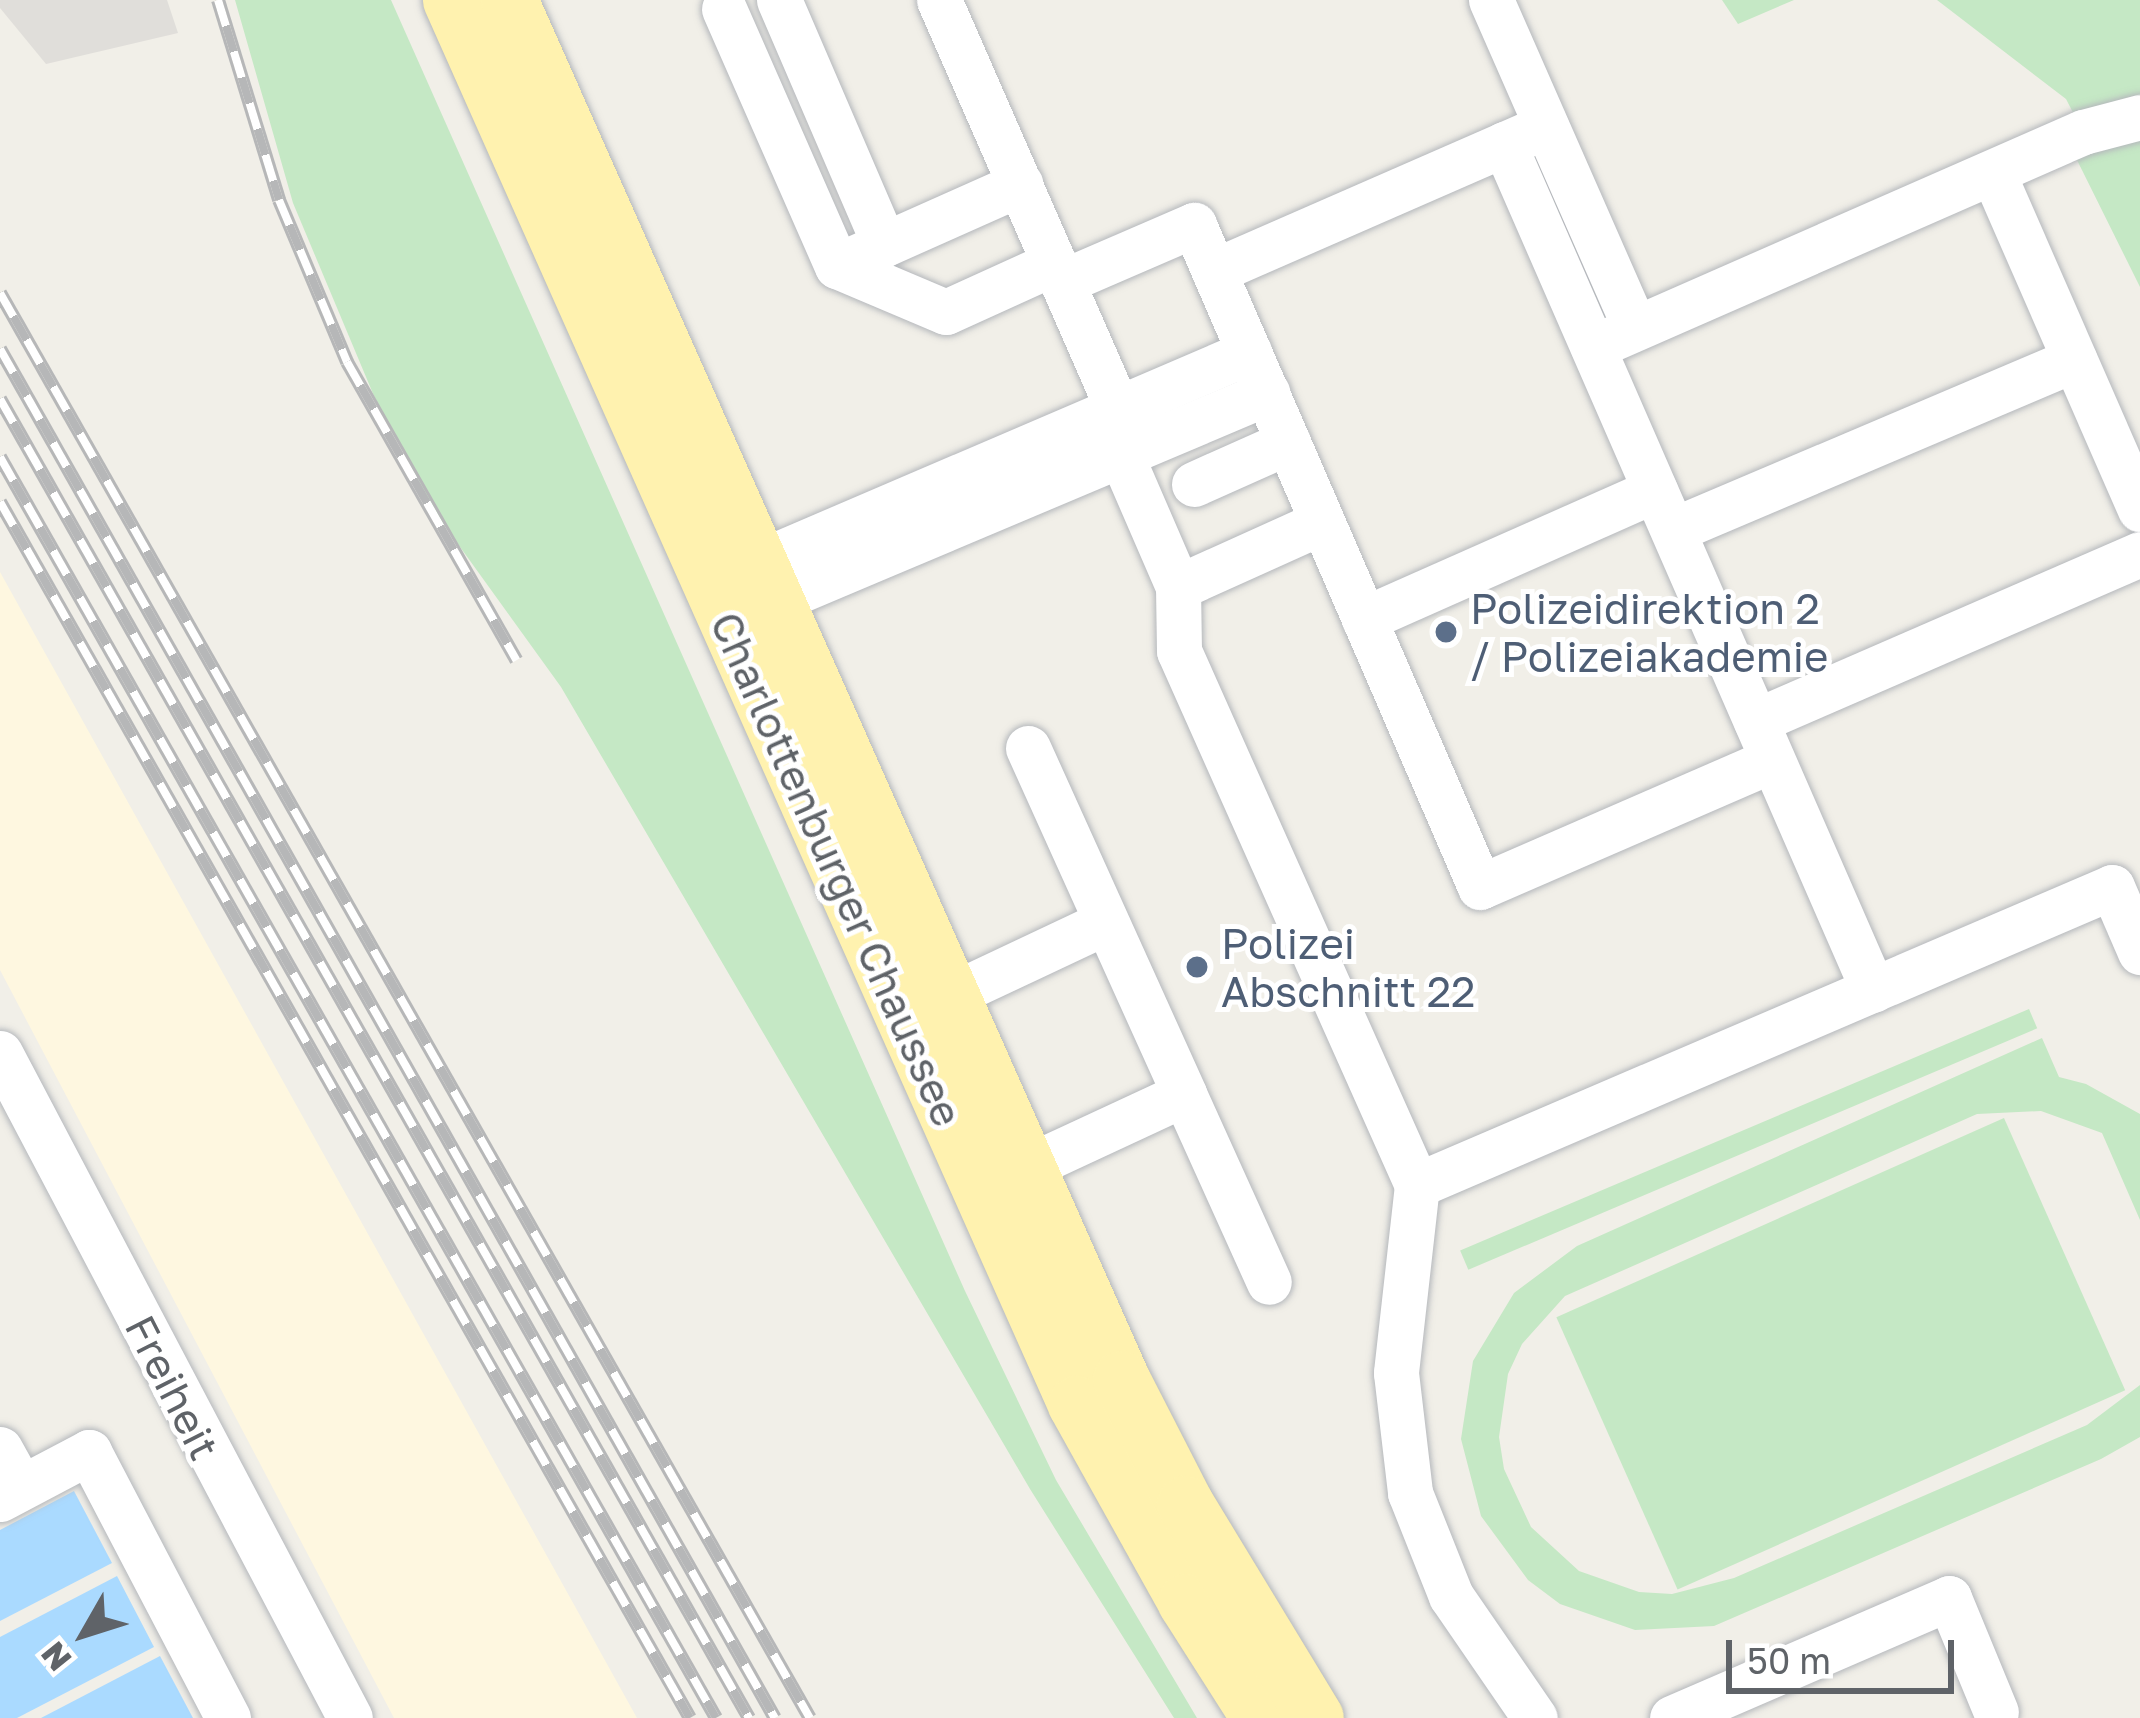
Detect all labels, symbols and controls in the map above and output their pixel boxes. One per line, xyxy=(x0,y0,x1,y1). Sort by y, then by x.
place label: Polizeidirektion 2 / Polizeiakademie xyxy=(1470,583,1828,682)
street label: Charlottenburger Chaussee xyxy=(701,604,973,1134)
marker: Polizeidirektion 2 / Polizeiakademie xyxy=(1433,619,1459,645)
place label: Polizei Abschnitt 22 xyxy=(1221,918,1475,1016)
marker: Polizei Abschnitt 22 xyxy=(1184,954,1210,980)
street label: Freiheit xyxy=(115,1307,231,1467)
north arrow xyxy=(24,1574,144,1694)
scale bar xyxy=(1732,1616,1960,1690)
text: N xyxy=(33,1635,79,1679)
text: 50 m xyxy=(1747,1639,1831,1682)

